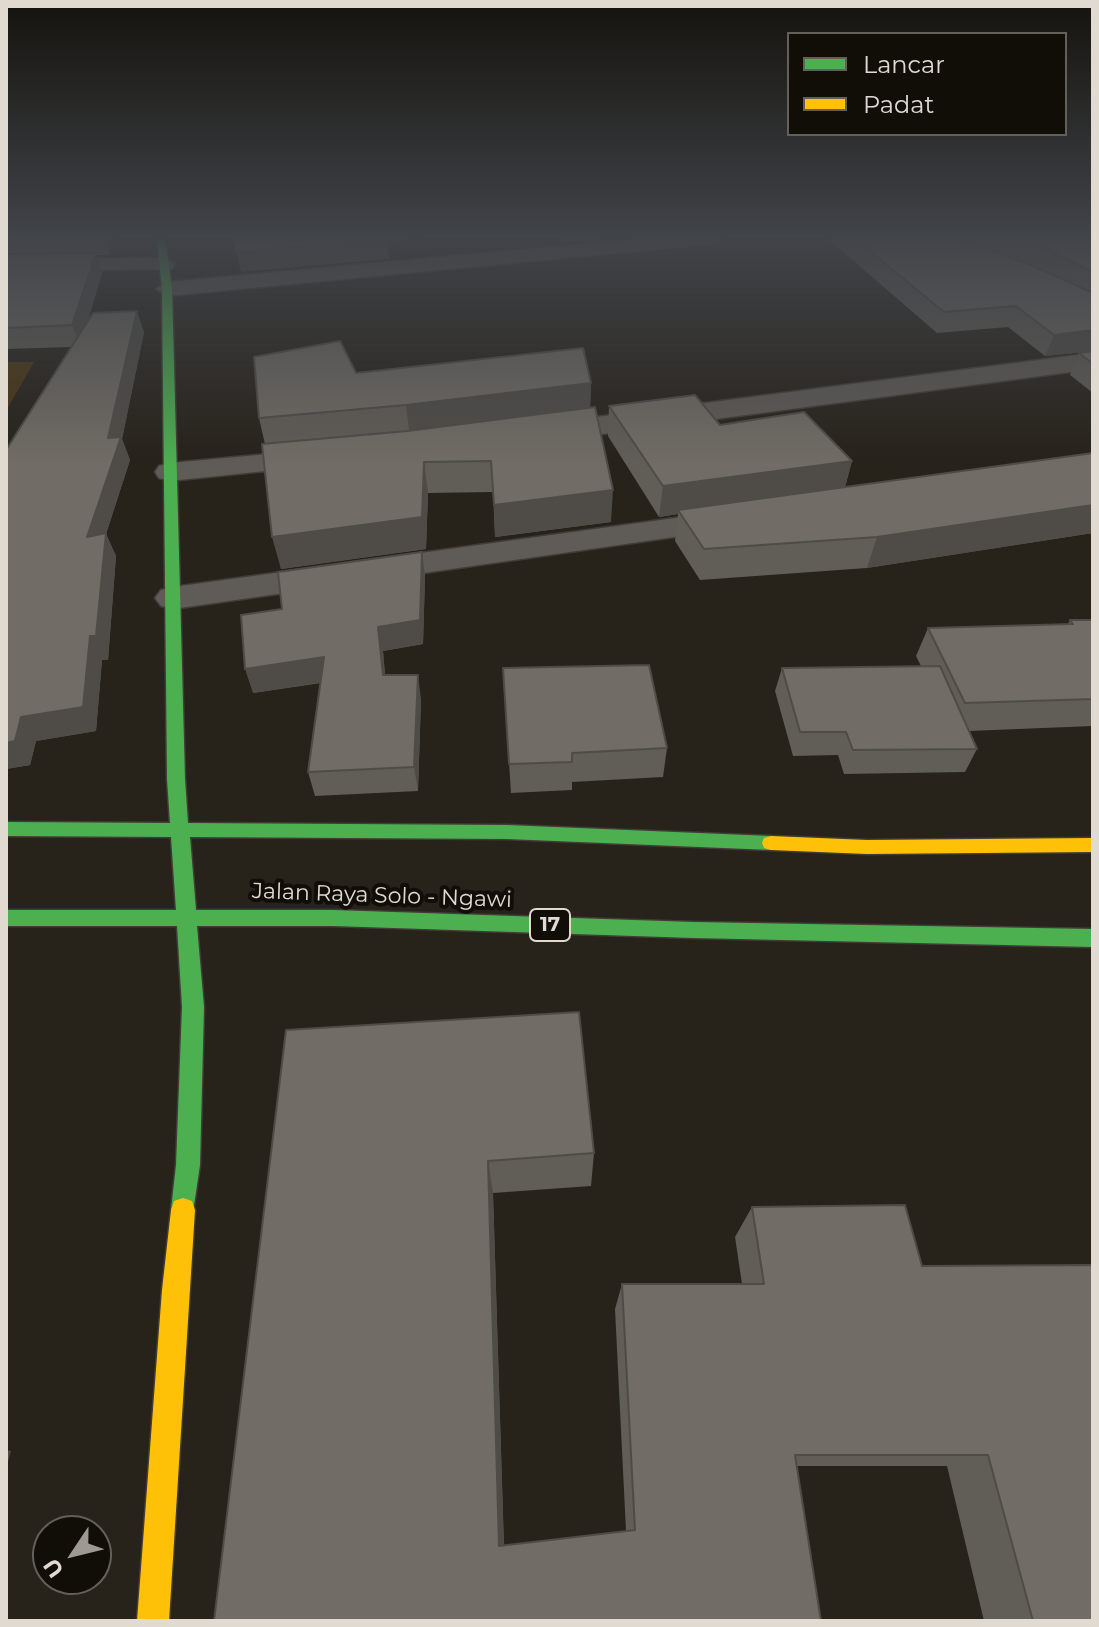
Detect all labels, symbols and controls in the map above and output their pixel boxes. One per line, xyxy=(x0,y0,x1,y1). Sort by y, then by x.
legend xyxy=(787,32,1067,136)
text: Lancar xyxy=(863,50,945,79)
text: Padat xyxy=(863,90,934,119)
street label: Jalan Raya Solo - Ngawi xyxy=(252,878,512,914)
road number: 17 xyxy=(530,909,570,941)
north arrow xyxy=(32,1515,112,1595)
text: U xyxy=(38,1553,70,1583)

